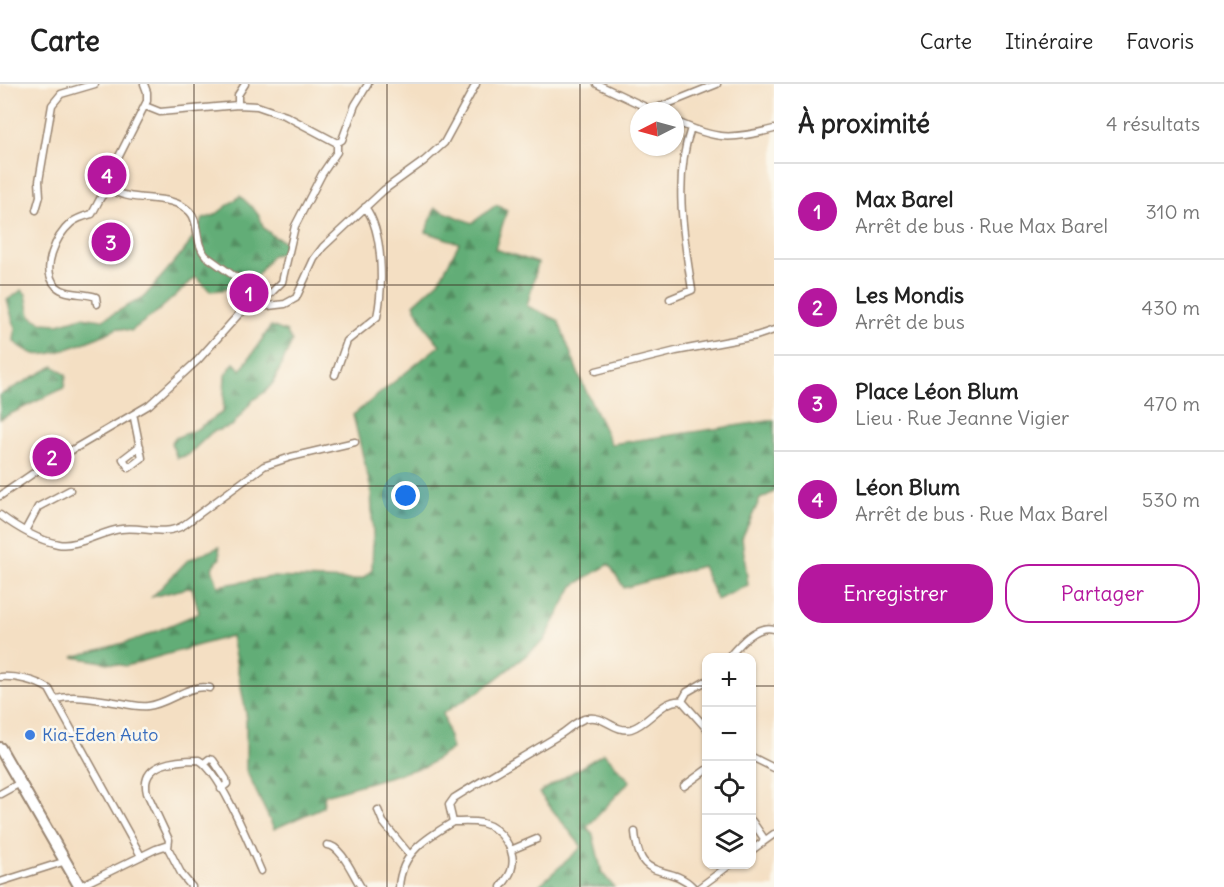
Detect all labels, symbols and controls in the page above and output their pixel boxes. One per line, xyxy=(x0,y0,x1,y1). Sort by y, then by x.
text: Carte xyxy=(30,23,100,59)
text: Carte xyxy=(920,28,972,55)
text: Itinéraire xyxy=(1005,28,1093,55)
text: Favoris xyxy=(1126,28,1194,55)
north arrow xyxy=(630,102,684,156)
text: À proximité xyxy=(798,107,930,140)
text: 4 résultats xyxy=(1106,111,1200,136)
pin: 4 xyxy=(88,152,126,197)
text: Max Barel xyxy=(855,185,953,213)
text: 1 xyxy=(814,199,821,224)
text: 310 m xyxy=(1145,199,1200,224)
text: Arrêt de bus · Rue Max Barel xyxy=(855,213,1108,238)
pin: 3 xyxy=(92,220,130,264)
pin: 1 xyxy=(230,270,268,316)
text: Les Mondis xyxy=(855,281,964,309)
text: 2 xyxy=(812,295,823,320)
text: 430 m xyxy=(1142,295,1200,320)
text: Arrêt de bus xyxy=(855,309,965,334)
text: Place Léon Blum xyxy=(855,377,1018,405)
text: 3 xyxy=(812,391,823,416)
text: 470 m xyxy=(1143,391,1200,416)
text: Lieu · Rue Jeanne Vigier xyxy=(855,405,1069,430)
pin: 2 xyxy=(32,434,72,479)
text: Léon Blum xyxy=(855,473,960,501)
your location xyxy=(391,481,420,510)
text: 4 xyxy=(812,487,823,512)
text: 530 m xyxy=(1142,487,1200,512)
text: Arrêt de bus · Rue Max Barel xyxy=(855,501,1108,526)
button: Enregistrer xyxy=(798,564,993,623)
button: Partager xyxy=(1005,564,1200,623)
map controls xyxy=(702,653,756,869)
button: + xyxy=(702,653,756,707)
button: − xyxy=(702,707,756,761)
place label: Kia-Eden Auto xyxy=(42,723,158,746)
marker: Kia-Eden Auto xyxy=(23,728,37,742)
button: locate xyxy=(702,761,756,815)
button: layers xyxy=(702,815,756,869)

